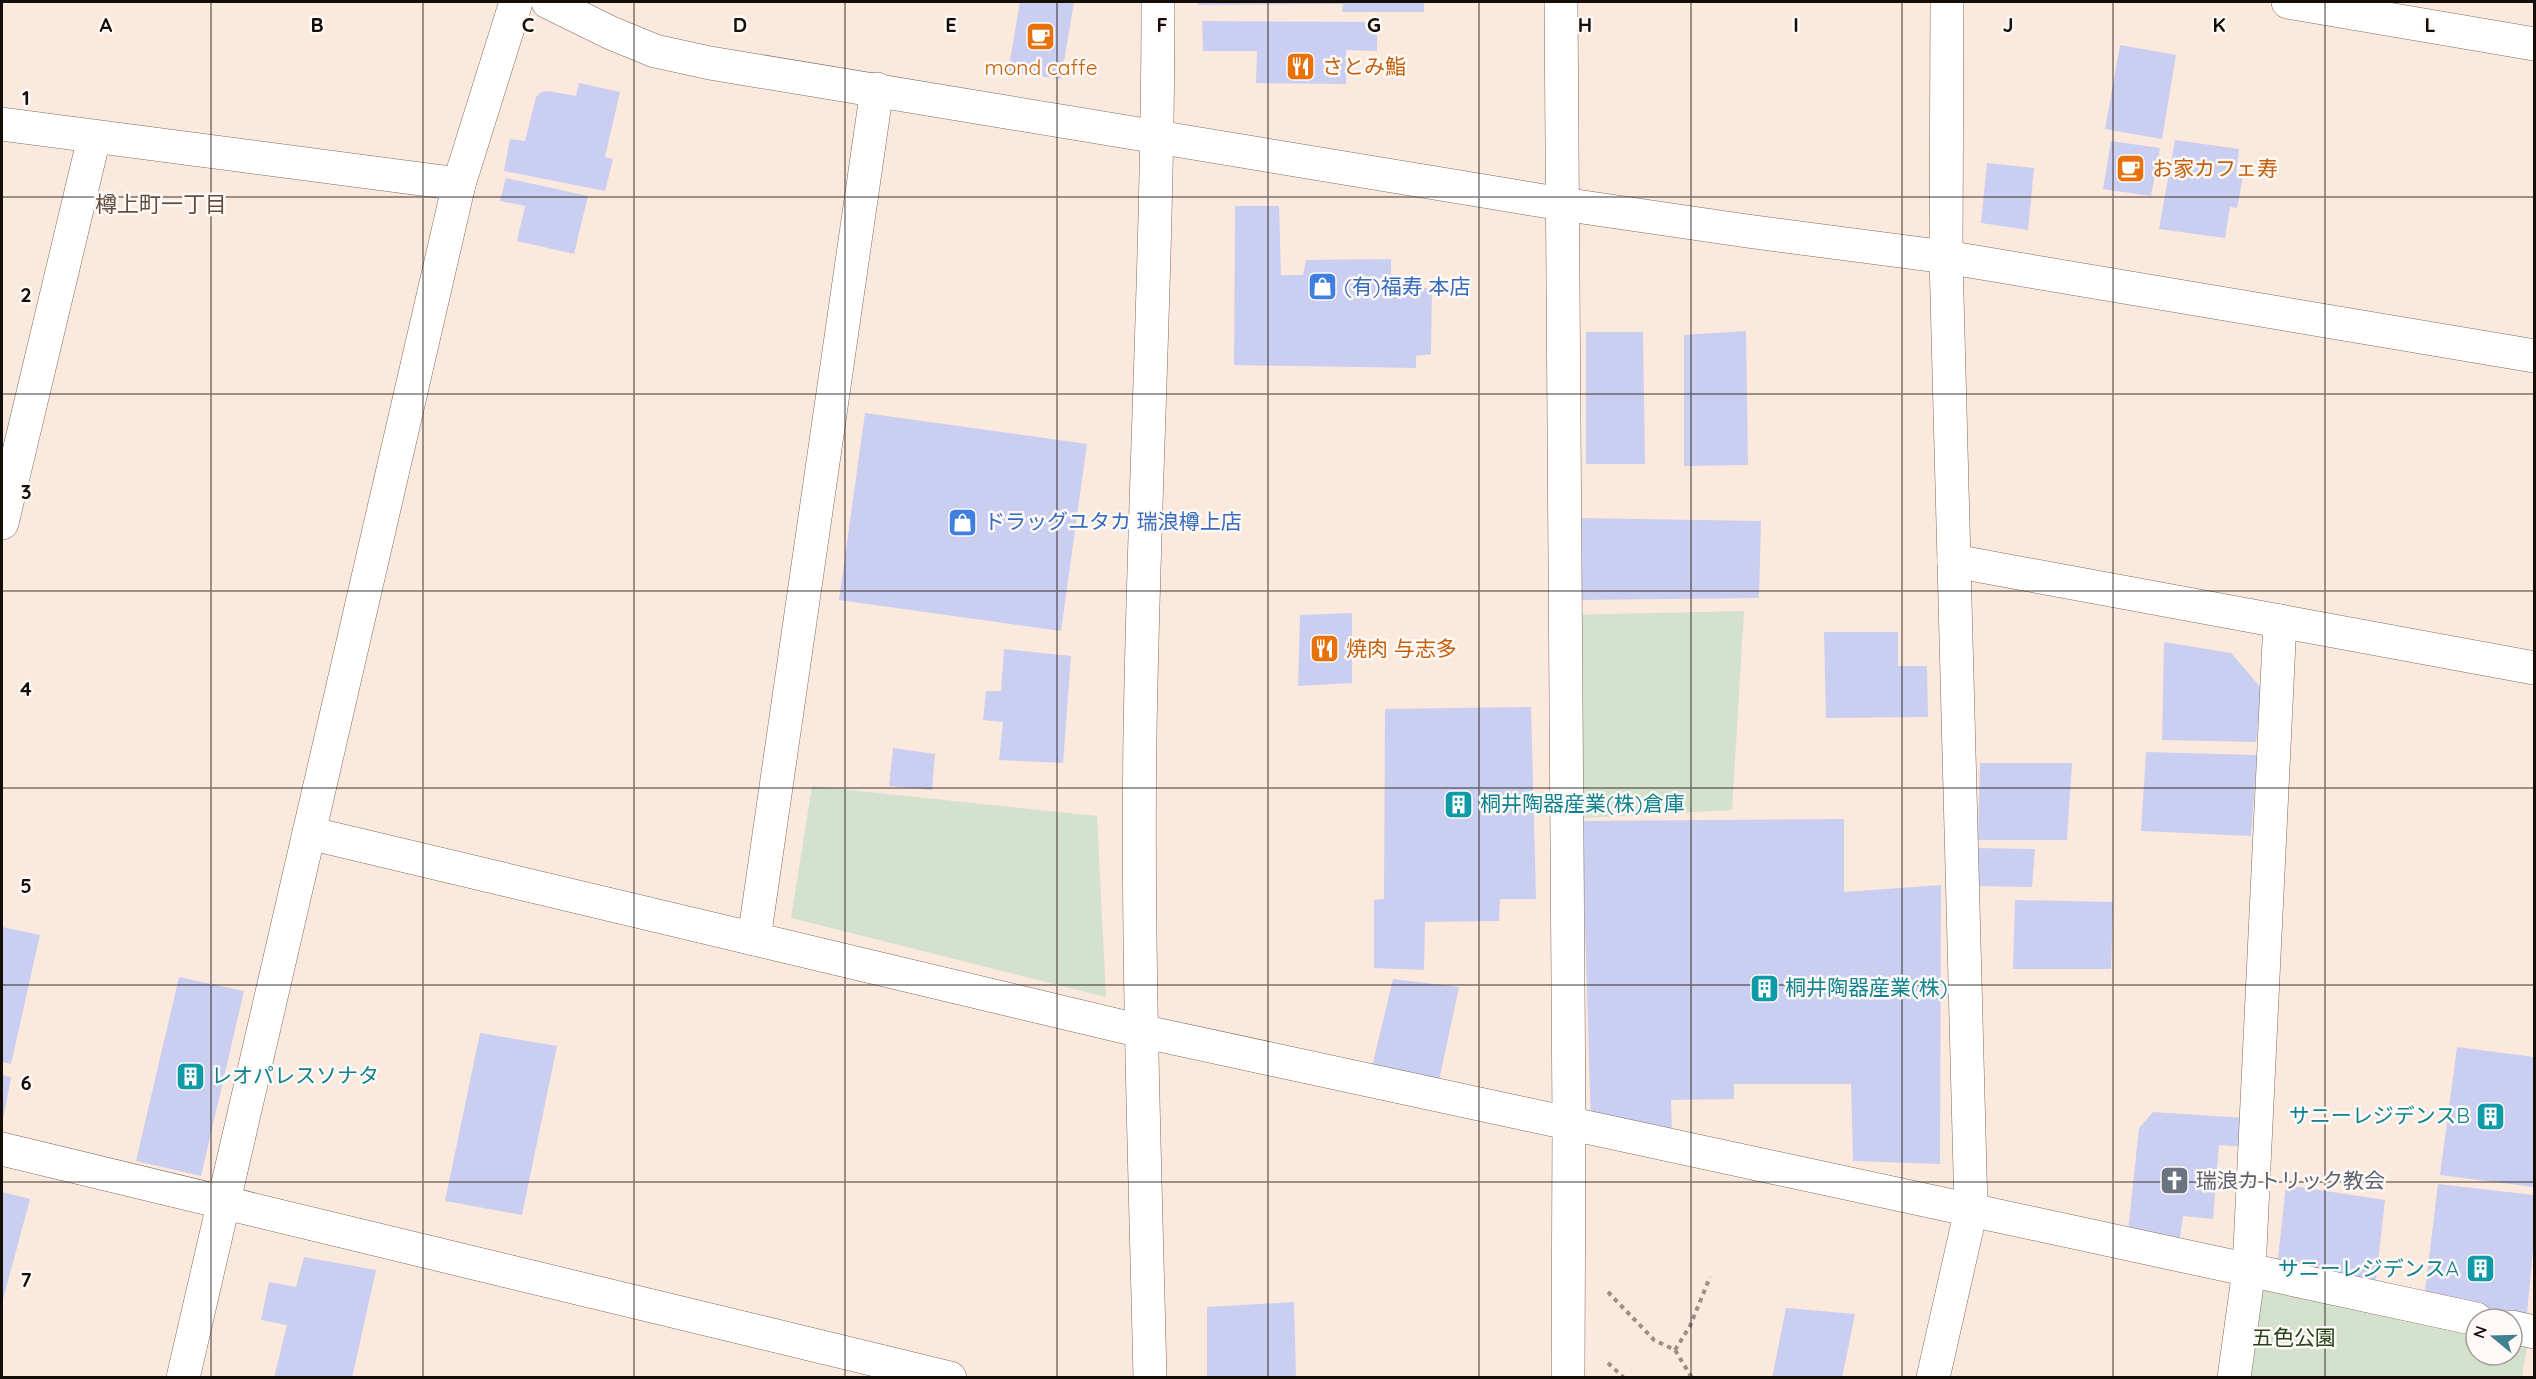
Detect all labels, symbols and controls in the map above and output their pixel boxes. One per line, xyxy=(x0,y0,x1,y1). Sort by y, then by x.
text: A xyxy=(100,12,113,37)
text: B xyxy=(310,12,324,37)
text: C xyxy=(522,12,535,37)
text: D xyxy=(733,12,747,37)
text: E xyxy=(945,12,957,37)
text: F xyxy=(1156,12,1168,37)
text: G xyxy=(1367,12,1381,37)
text: H xyxy=(1578,12,1592,37)
text: I xyxy=(1793,12,1799,37)
text: J xyxy=(2002,12,2014,37)
text: K xyxy=(2212,12,2226,37)
text: L xyxy=(2424,12,2436,37)
cafe icon: mond caffe xyxy=(1025,21,1057,53)
restaurant icon: さとみ鮨 xyxy=(1285,51,1317,83)
place label: さとみ鮨 xyxy=(1322,53,1406,79)
place label: mond caffe xyxy=(984,54,1098,80)
text: 1 xyxy=(22,85,30,110)
cafe icon: お家カフェ寿 xyxy=(2115,153,2147,185)
place label: お家カフェ寿 xyxy=(2152,155,2278,181)
district label: 樽上町一丁目 xyxy=(95,190,227,218)
shop icon: (有)福寿 本店 xyxy=(1307,271,1339,303)
place label: (有)福寿 本店 xyxy=(1344,273,1470,299)
text: 2 xyxy=(20,282,32,307)
text: 3 xyxy=(21,479,31,504)
shop icon: ドラッグユタカ 瑞浪樽上店 xyxy=(947,506,979,538)
place label: ドラッグユタカ 瑞浪樽上店 xyxy=(984,508,1242,534)
restaurant icon: 焼肉 与志多 xyxy=(1309,633,1341,665)
place label: 焼肉 与志多 xyxy=(1346,635,1457,661)
text: 4 xyxy=(20,676,32,701)
building icon: 桐井陶器産業(株)倉庫 xyxy=(1443,788,1475,820)
place label: 桐井陶器産業(株)倉庫 xyxy=(1480,790,1685,816)
text: 5 xyxy=(20,873,32,898)
building icon: 桐井陶器産業(株) xyxy=(1748,972,1780,1004)
place label: 桐井陶器産業(株) xyxy=(1785,974,1948,1000)
building icon: レオパレスソナタ xyxy=(174,1060,206,1092)
place label: レオパレスソナタ xyxy=(211,1062,379,1088)
text: 6 xyxy=(20,1070,32,1095)
building icon: サニーレジデンスB xyxy=(2475,1100,2507,1132)
place label: サニーレジデンスB xyxy=(2289,1102,2470,1128)
church icon: 瑞浪カトリック教会 xyxy=(2159,1165,2191,1197)
place label: 瑞浪カトリック教会 xyxy=(2196,1167,2385,1193)
building icon: サニーレジデンスA xyxy=(2464,1253,2496,1285)
place label: サニーレジデンスA xyxy=(2278,1255,2459,1281)
text: 7 xyxy=(21,1267,32,1292)
north arrow xyxy=(2464,1307,2524,1367)
text: N xyxy=(2468,1323,2491,1341)
park label: 五色公園 xyxy=(2252,1324,2336,1350)

